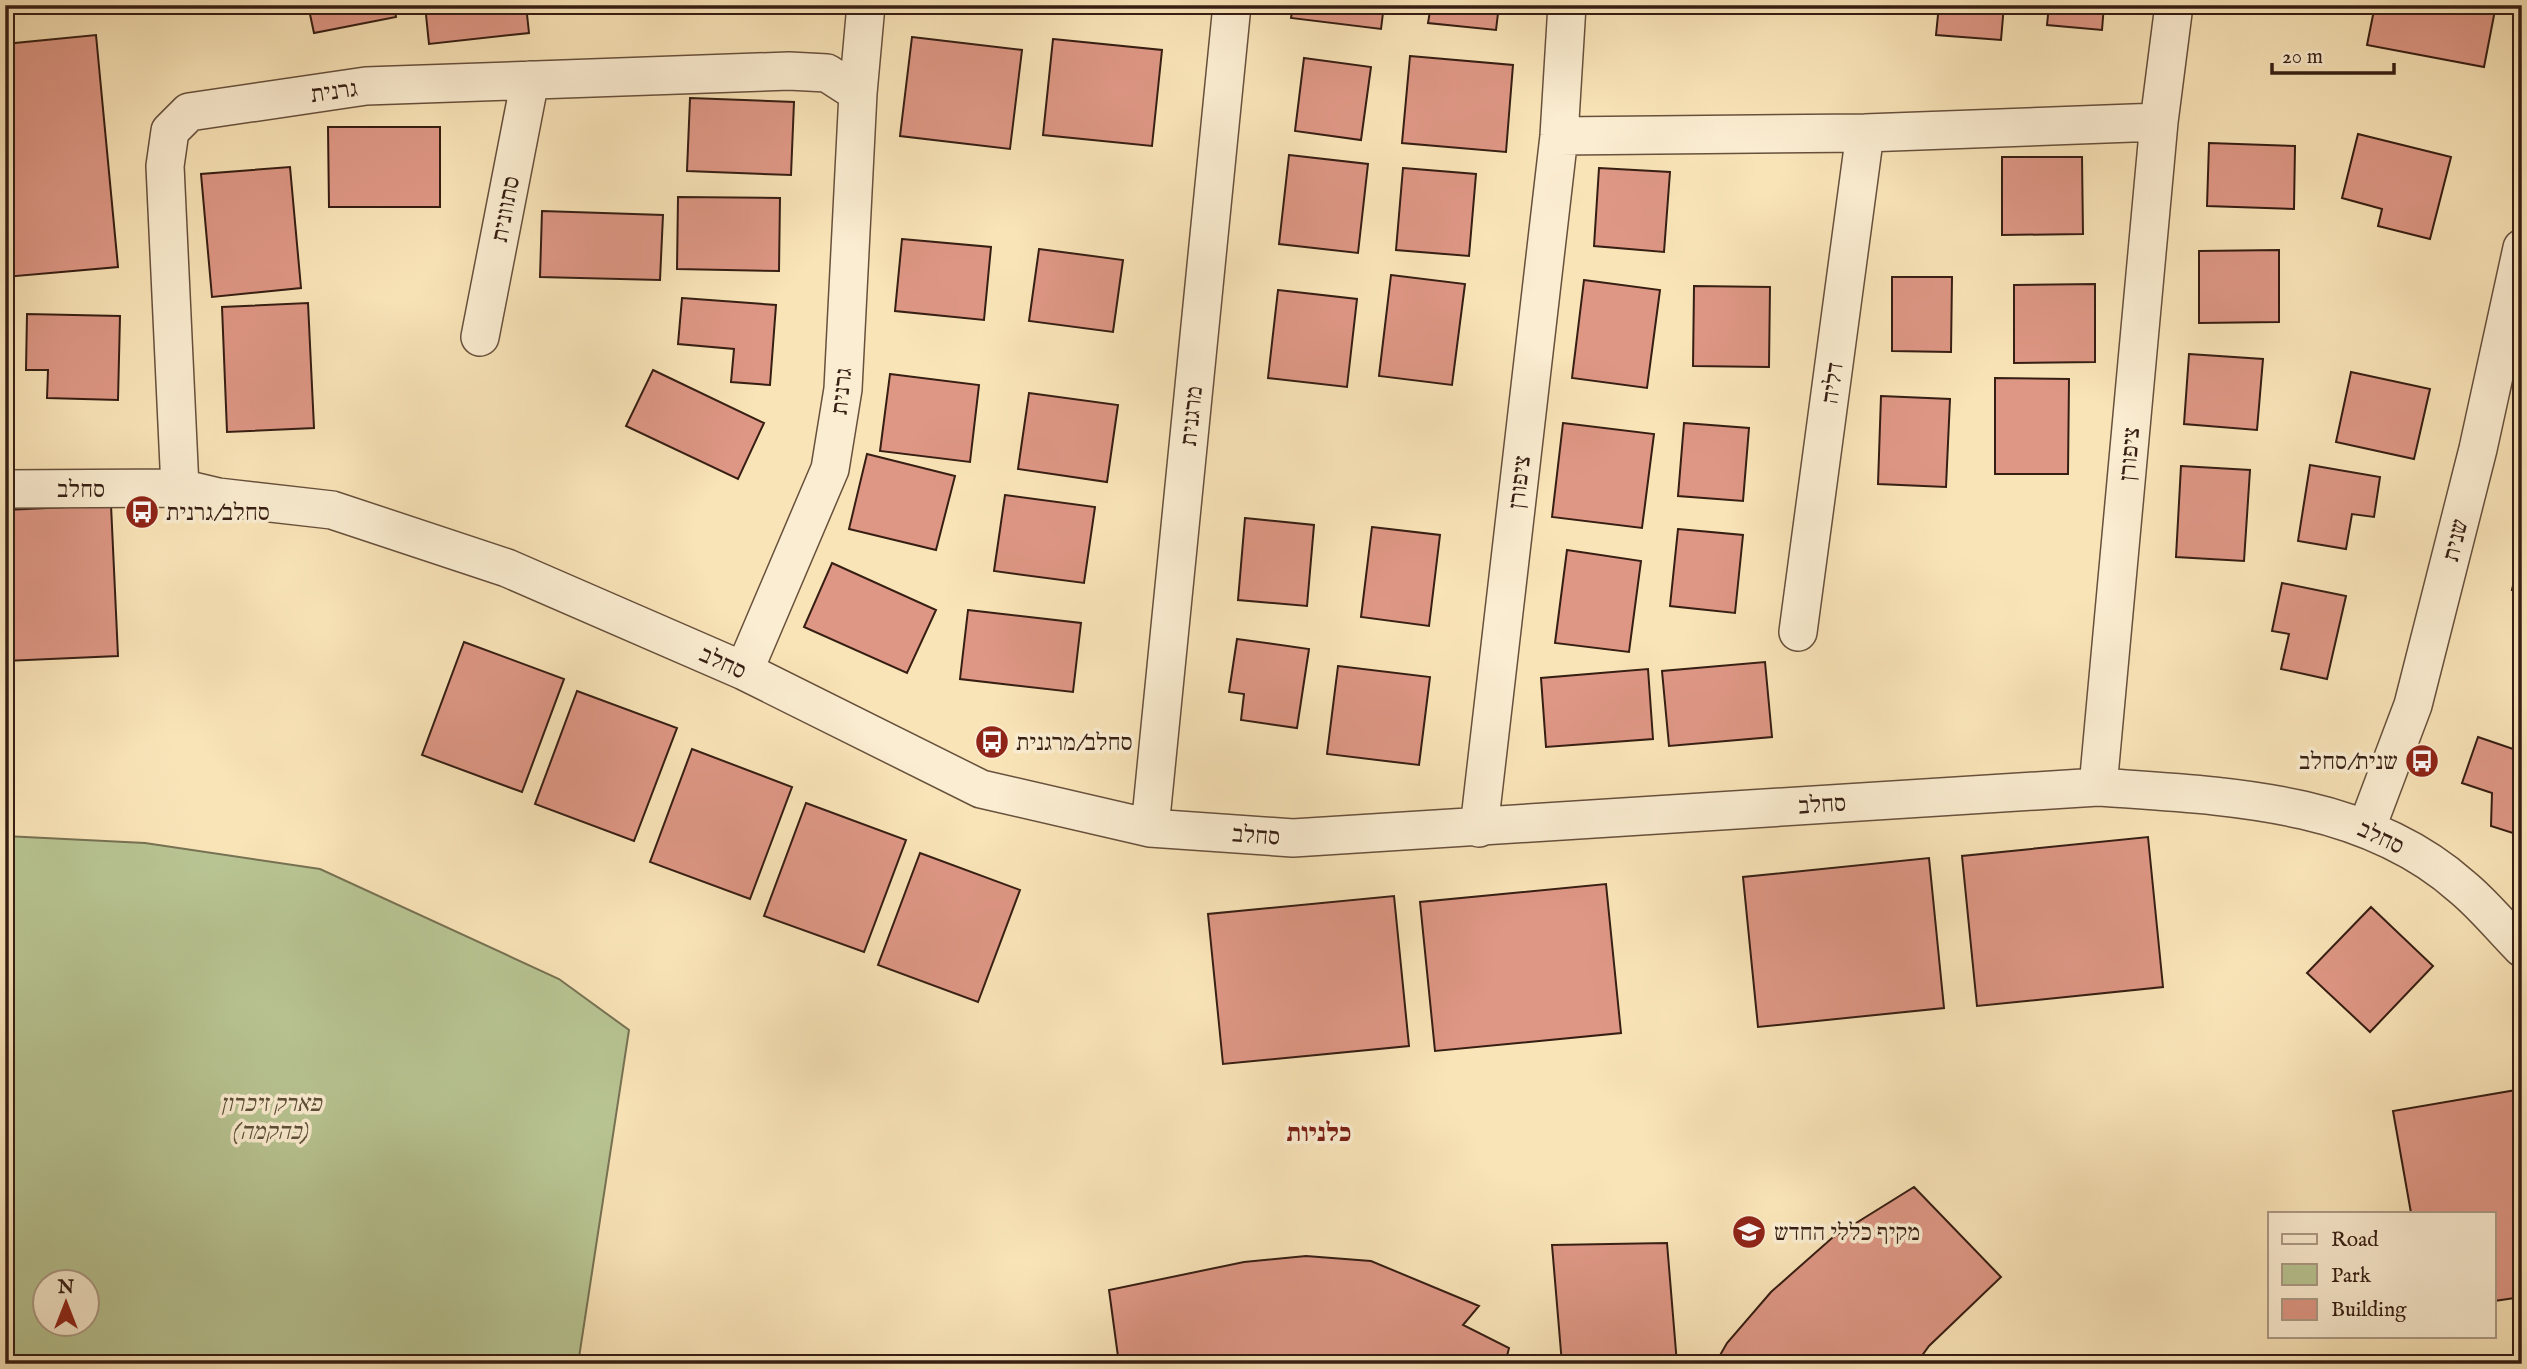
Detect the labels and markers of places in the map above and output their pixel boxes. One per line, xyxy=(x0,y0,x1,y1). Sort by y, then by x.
bus stop icon: סחלב/גרנית xyxy=(123,493,161,531)
place label: סחלב/גרנית xyxy=(166,498,270,529)
bus stop icon: סחלב/מרגנית xyxy=(973,723,1011,761)
place label: סחלב/מרגנית xyxy=(1016,728,1133,759)
bus stop icon: שנית/סחלב xyxy=(2403,742,2441,780)
place label: שנית/סחלב xyxy=(2299,747,2398,778)
school or university icon: מקיף כללי החדש xyxy=(1730,1213,1768,1251)
place label: מקיף כללי החדש xyxy=(1774,1218,1920,1249)

